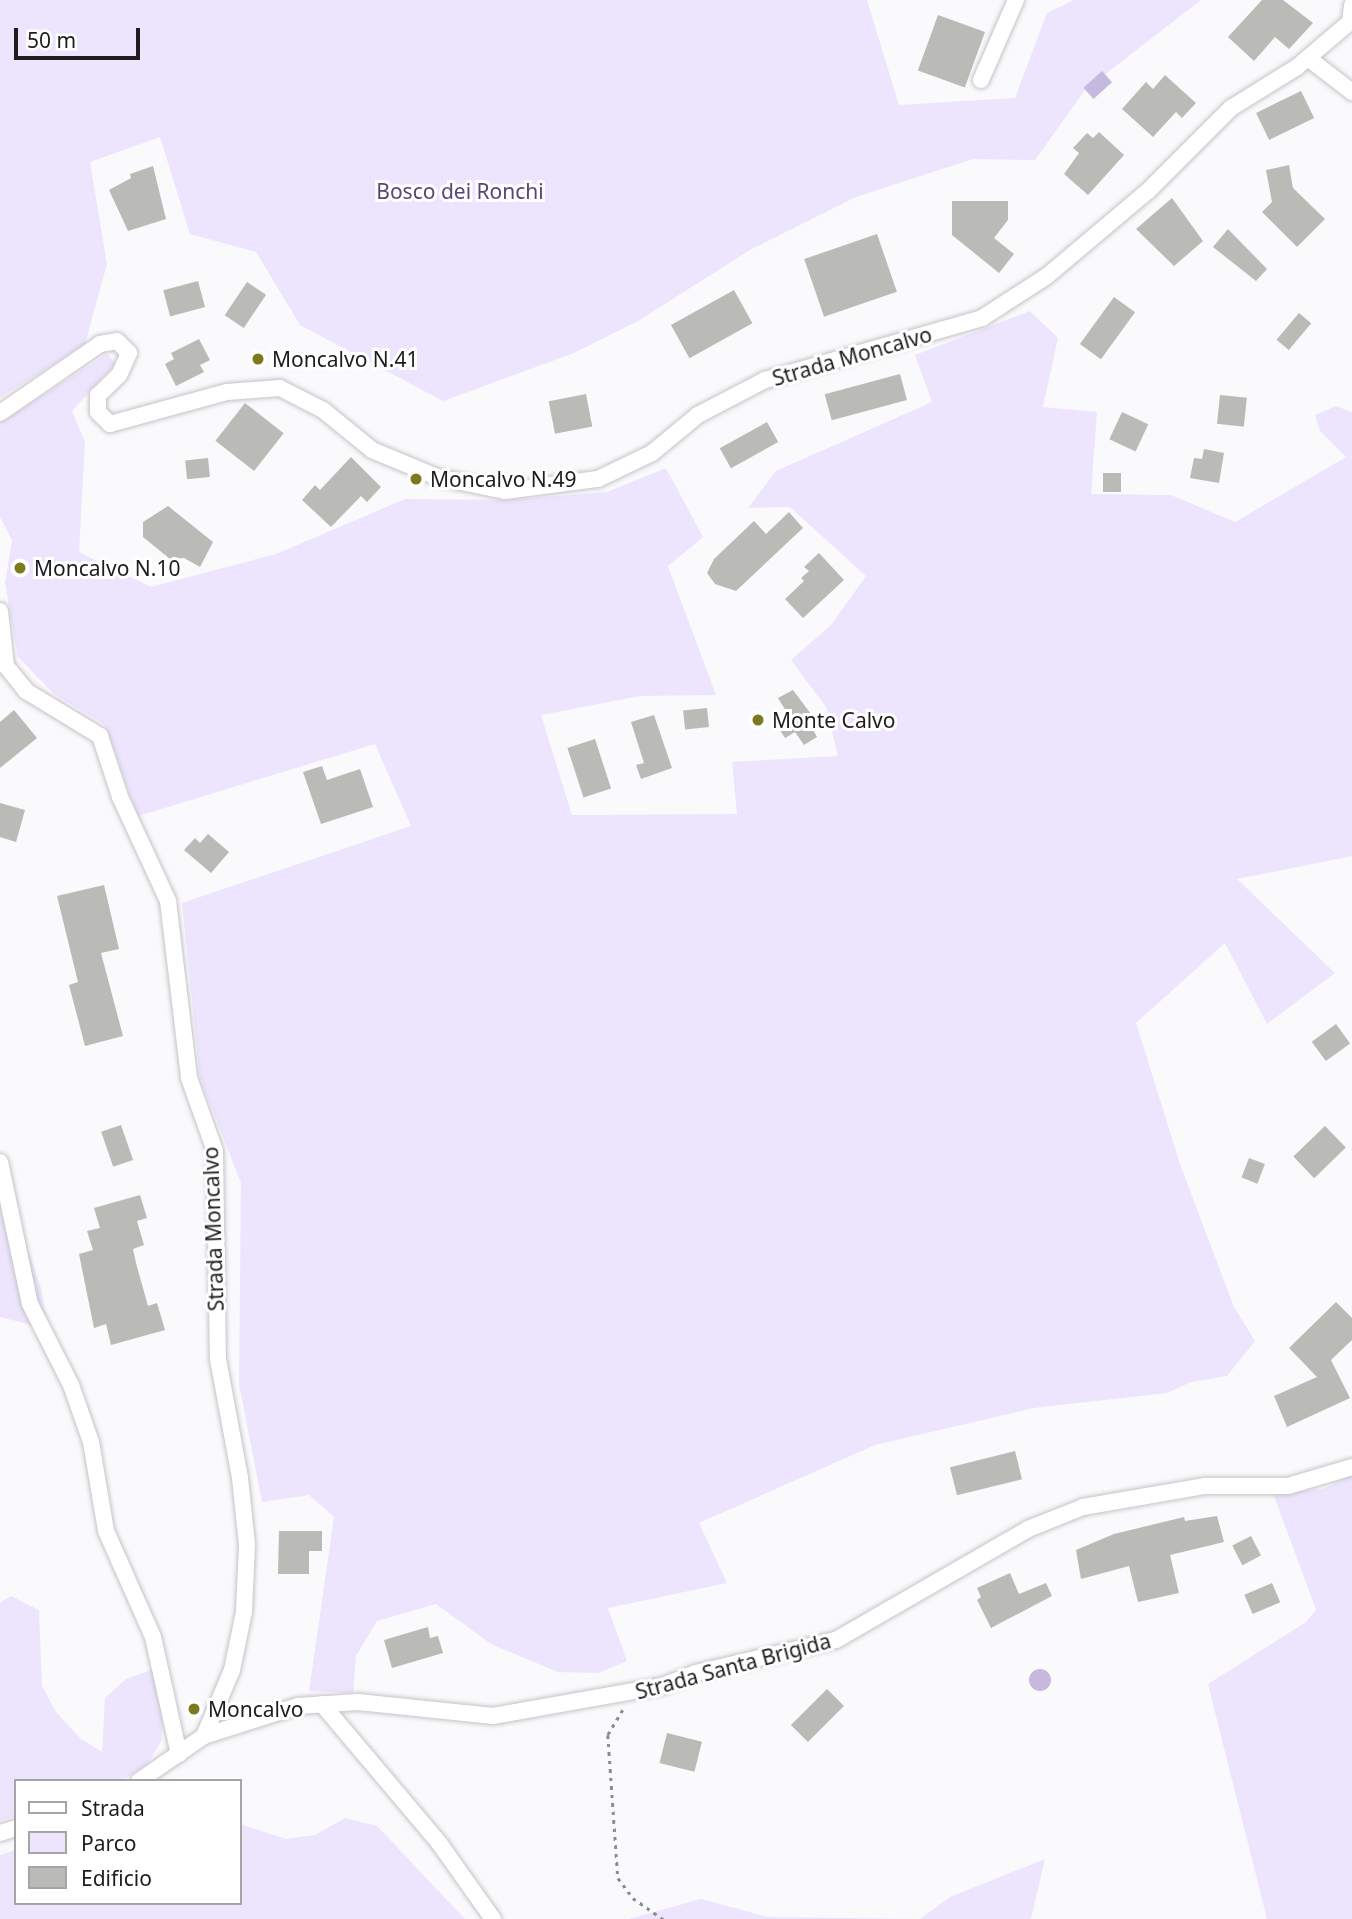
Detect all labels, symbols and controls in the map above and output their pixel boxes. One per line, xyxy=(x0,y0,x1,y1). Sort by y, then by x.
scale bar xyxy=(18,14,144,58)
text: 50 m xyxy=(27,26,76,54)
park label: Bosco dei Ronchi xyxy=(376,178,544,204)
street label: Strada Moncalvo xyxy=(769,321,935,391)
place label: Moncalvo N.41 xyxy=(272,346,418,372)
marker: Moncalvo N.41 xyxy=(250,351,266,367)
place label: Moncalvo N.49 xyxy=(430,466,576,492)
marker: Moncalvo N.49 xyxy=(408,471,424,487)
place label: Moncalvo N.10 xyxy=(34,555,180,581)
marker: Moncalvo N.10 xyxy=(12,560,28,576)
place label: Monte Calvo xyxy=(772,707,895,733)
marker: Monte Calvo xyxy=(750,712,766,728)
street label: Strada Moncalvo xyxy=(198,1146,228,1312)
street label: Strada Santa Brigida xyxy=(633,1628,833,1704)
place label: Moncalvo xyxy=(208,1696,303,1722)
marker: Moncalvo xyxy=(186,1701,202,1717)
legend xyxy=(14,1779,242,1905)
text: Strada xyxy=(81,1794,145,1822)
text: Parco xyxy=(81,1829,137,1857)
text: Edificio xyxy=(81,1864,152,1892)

